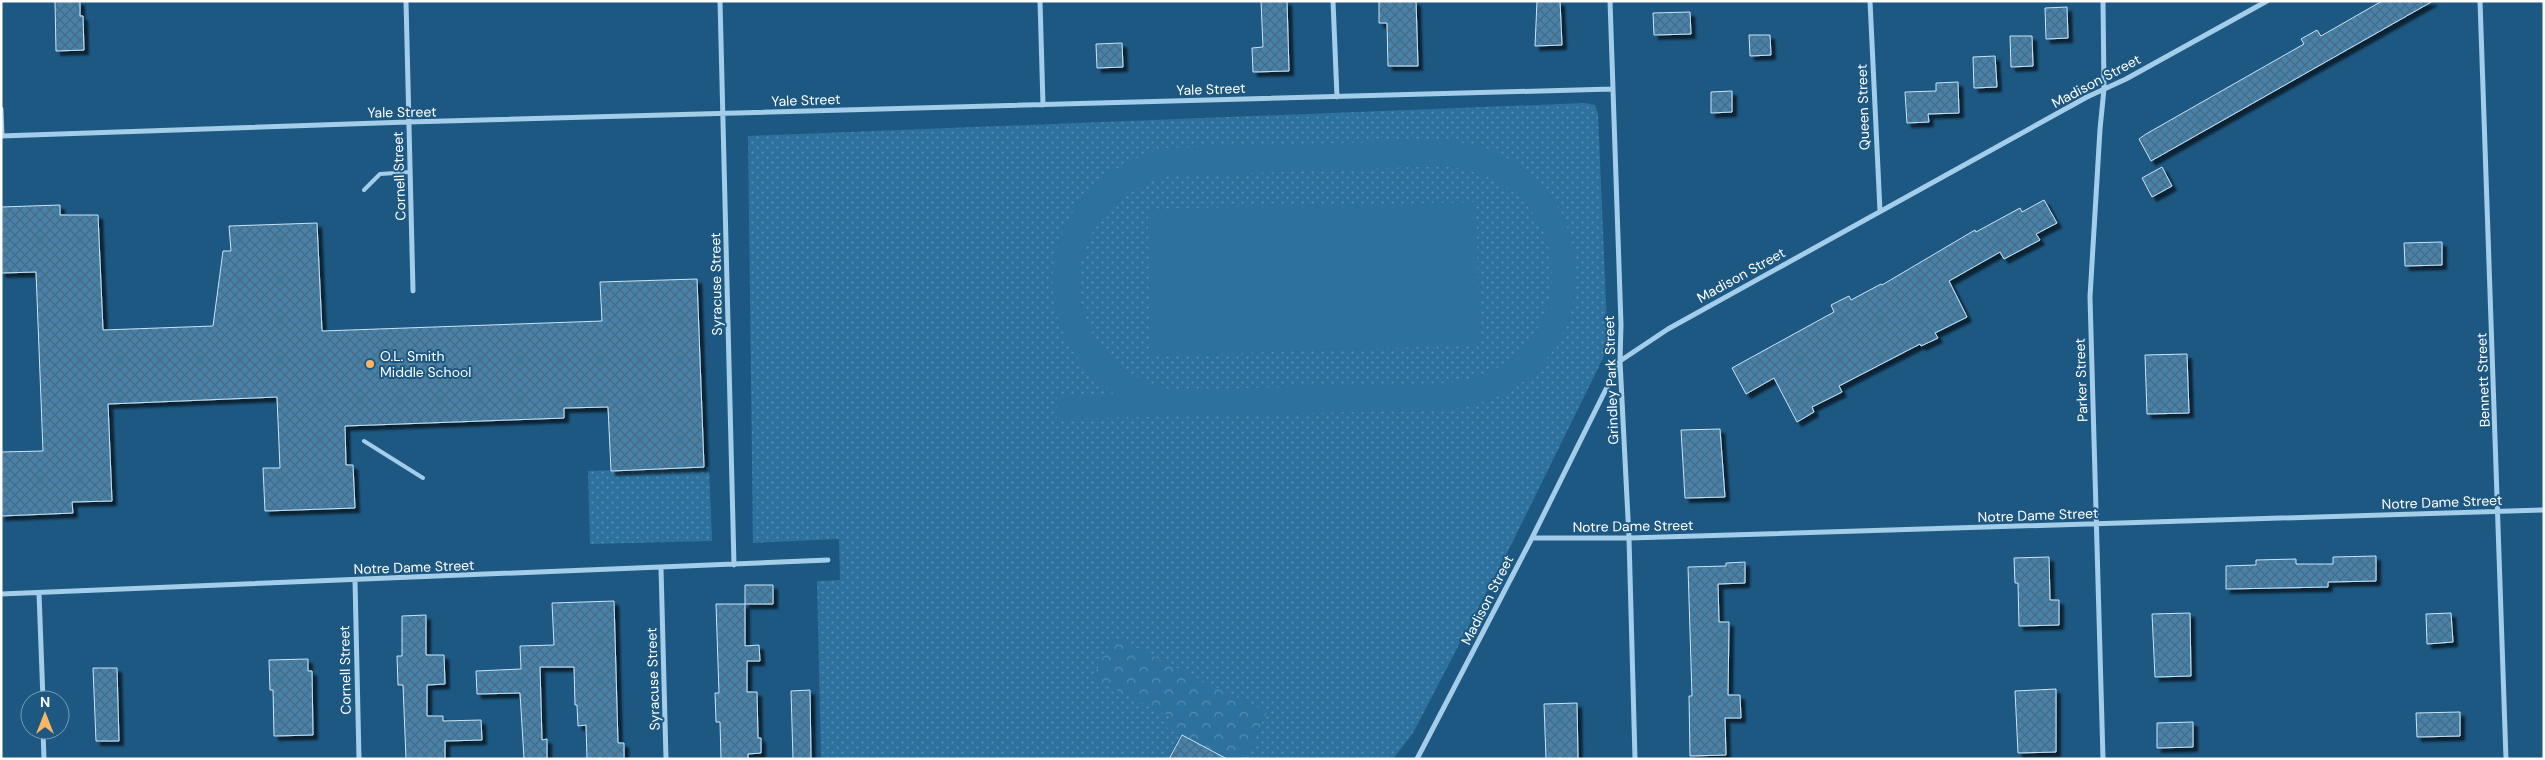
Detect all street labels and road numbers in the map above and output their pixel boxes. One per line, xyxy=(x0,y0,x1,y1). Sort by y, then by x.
street label: Madison Street xyxy=(2048,50,2144,112)
street label: Queen Street xyxy=(1853,64,1873,150)
street label: Yale Street xyxy=(1176,79,1246,99)
street label: Yale Street xyxy=(771,90,841,110)
street label: Yale Street xyxy=(367,102,437,122)
street label: Cornell Street xyxy=(388,131,410,221)
street label: Syracuse Street xyxy=(706,232,726,336)
street label: Madison Street xyxy=(1694,243,1788,307)
street label: Grindley Park Street xyxy=(1600,315,1622,445)
street label: Bennett Street xyxy=(2472,332,2494,428)
street label: Parker Street xyxy=(2071,338,2091,422)
street label: Notre Dame Street xyxy=(2381,491,2503,513)
street label: Notre Dame Street xyxy=(1977,504,2099,526)
street label: Notre Dame Street xyxy=(1572,516,1694,536)
street label: Madison Street xyxy=(1457,552,1517,648)
street label: Notre Dame Street xyxy=(353,556,475,578)
street label: Cornell Street xyxy=(335,625,355,715)
street label: Syracuse Street xyxy=(642,627,664,731)

